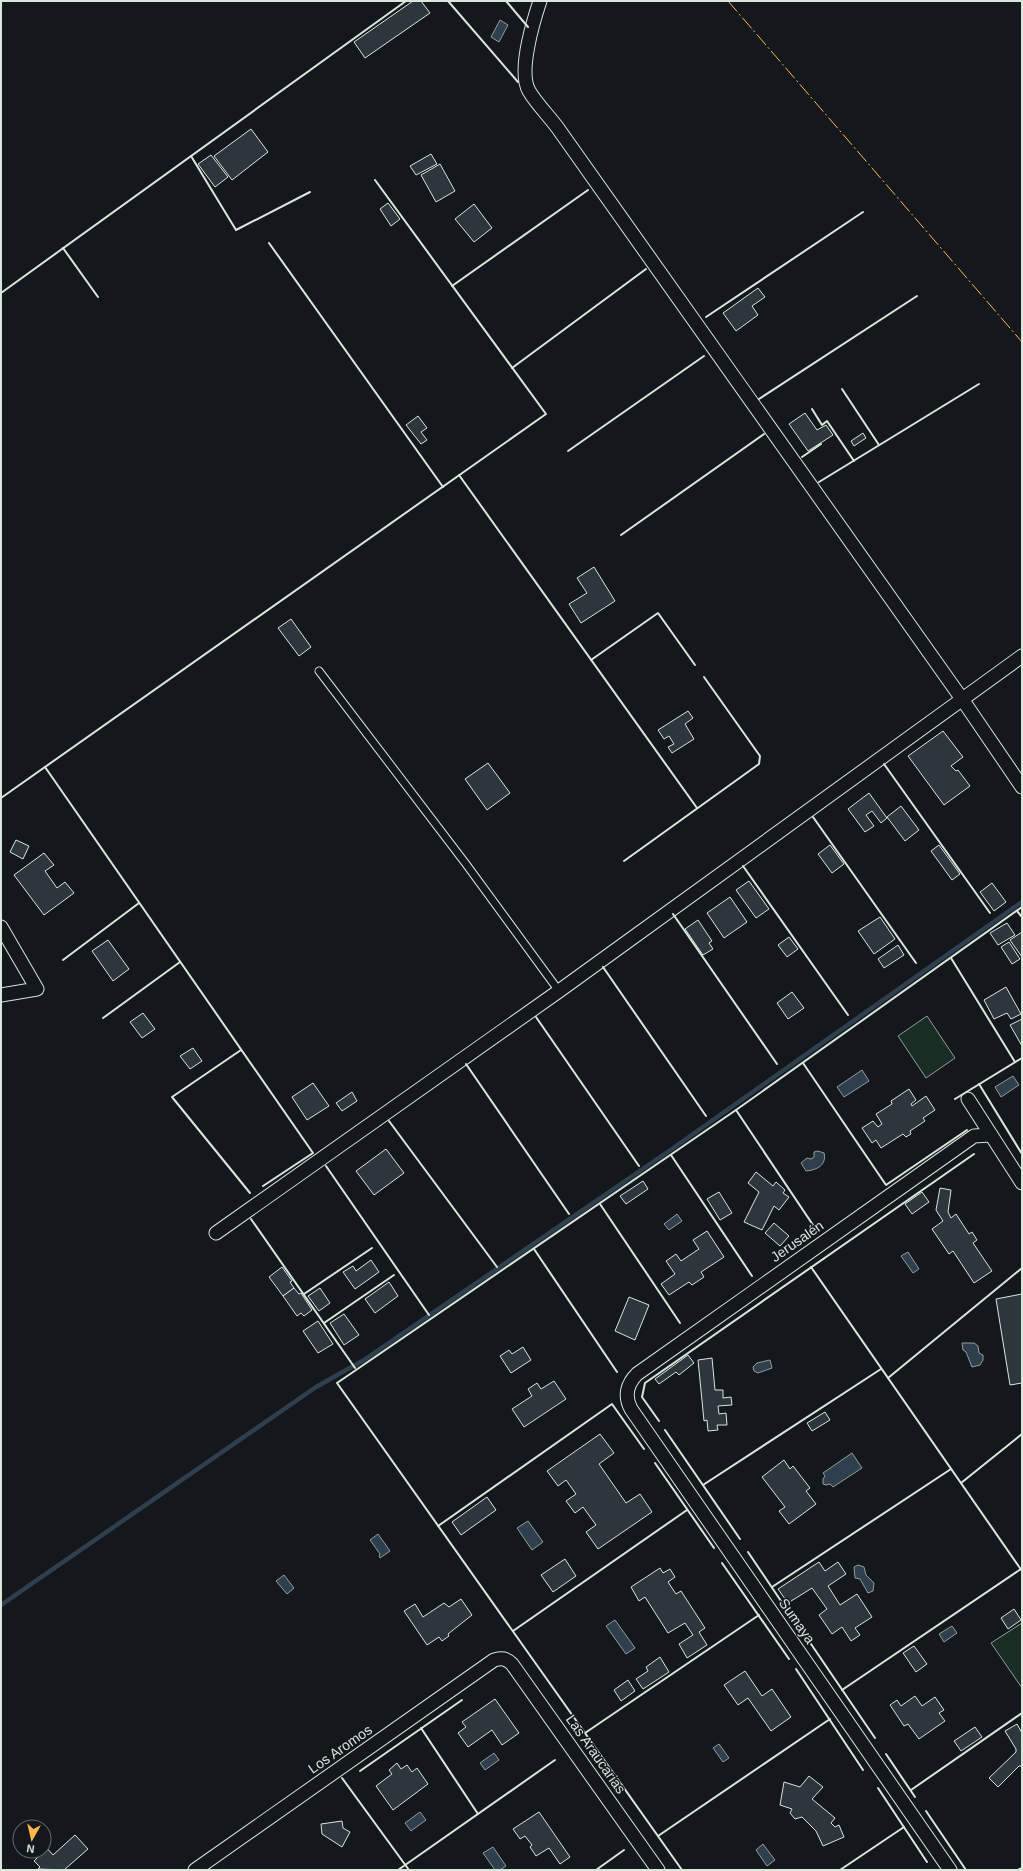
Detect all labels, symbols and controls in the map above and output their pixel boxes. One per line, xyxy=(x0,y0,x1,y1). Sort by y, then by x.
street label: Jerusalén xyxy=(768,1217,826,1265)
street label: Sumaya xyxy=(776,1595,818,1647)
street label: Las Araucarias xyxy=(563,1711,629,1797)
street label: Los Aromos xyxy=(305,1721,375,1777)
north arrow xyxy=(12,1819,52,1859)
text: N xyxy=(26,1842,35,1855)

